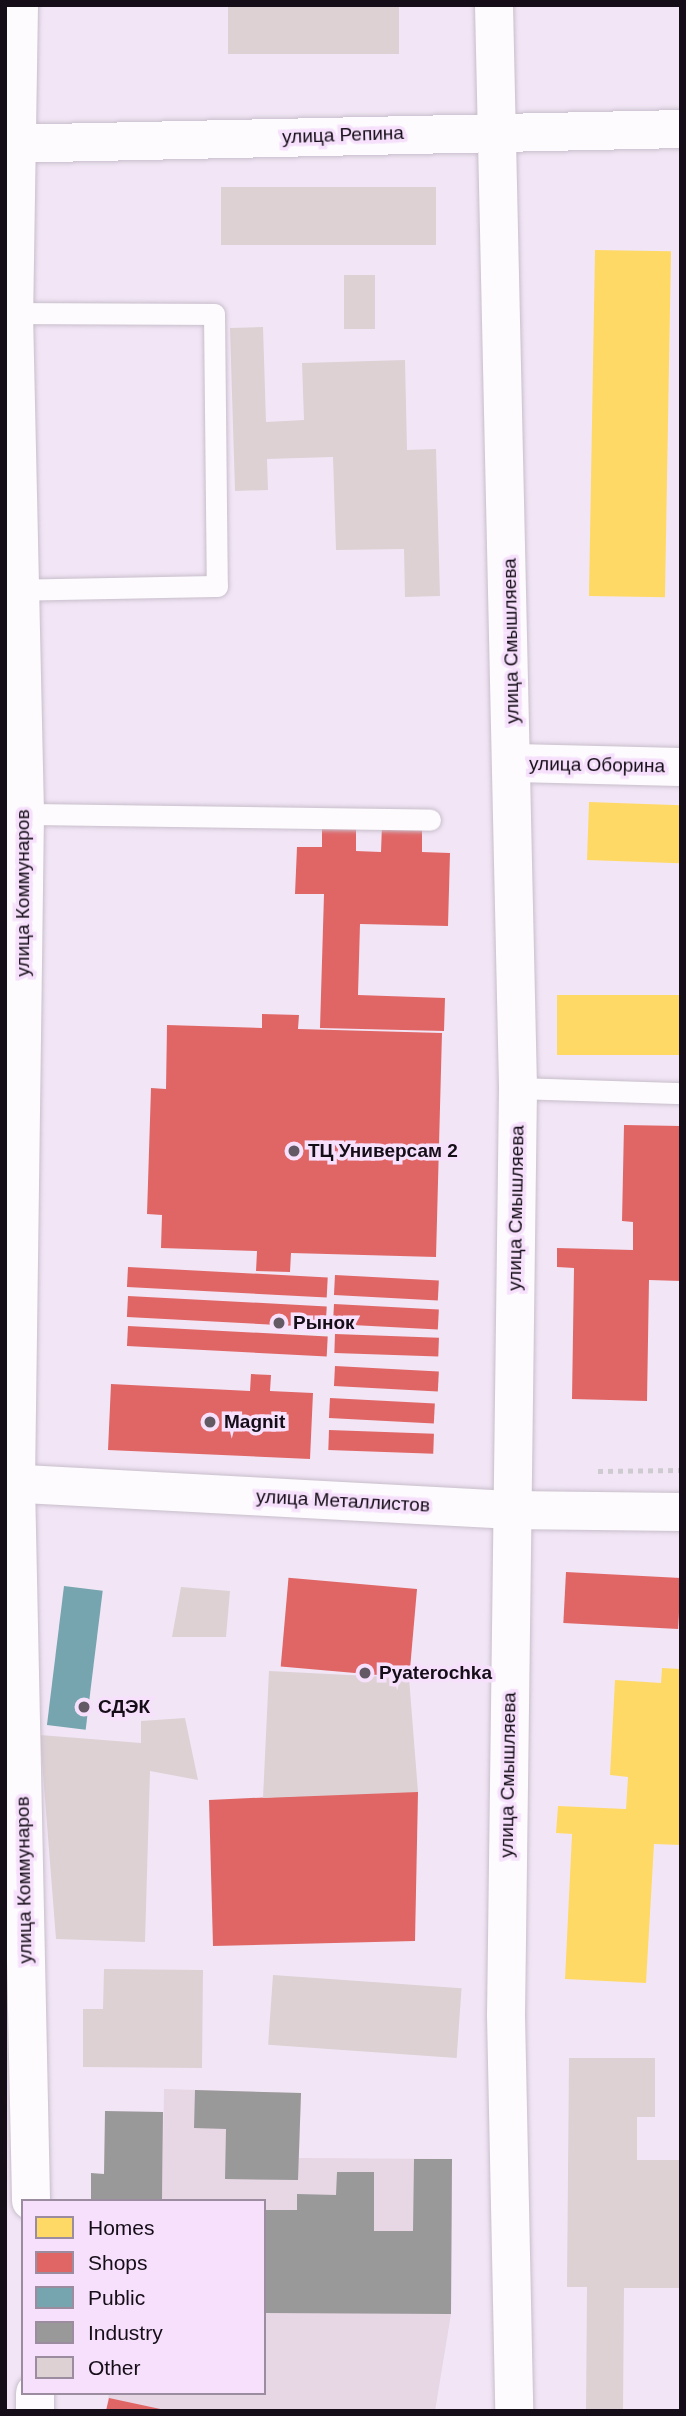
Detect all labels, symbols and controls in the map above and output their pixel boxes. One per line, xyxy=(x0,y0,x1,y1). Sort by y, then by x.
street label: улица Репина xyxy=(282,121,404,149)
street label: улица Смышляева xyxy=(498,558,524,724)
street label: улица Оборина xyxy=(529,752,665,778)
street label: улица Коммунаров xyxy=(12,809,34,977)
street label: улица Смышляева xyxy=(503,1125,529,1291)
place label: ТЦ Универсам 2 xyxy=(308,1140,458,1162)
marker: ТЦ Универсам 2 xyxy=(286,1143,302,1159)
place label: Рынок xyxy=(293,1312,354,1334)
marker: Рынок xyxy=(271,1315,287,1331)
place label: Magnit xyxy=(224,1411,285,1433)
marker: Magnit xyxy=(202,1414,218,1430)
street label: улица Металлистов xyxy=(256,1485,430,1517)
place label: Pyaterochka xyxy=(379,1662,492,1684)
marker: Pyaterochka xyxy=(357,1665,373,1681)
street label: улица Смышляева xyxy=(495,1692,521,1858)
place label: СДЭК xyxy=(98,1696,150,1718)
marker: СДЭК xyxy=(76,1699,92,1715)
street label: улица Коммунаров xyxy=(11,1796,37,1964)
legend xyxy=(21,2199,266,2395)
text: Homes xyxy=(88,2216,155,2239)
text: Shops xyxy=(88,2251,148,2274)
text: Public xyxy=(88,2286,145,2309)
text: Industry xyxy=(88,2321,163,2344)
text: Other xyxy=(88,2356,141,2379)

